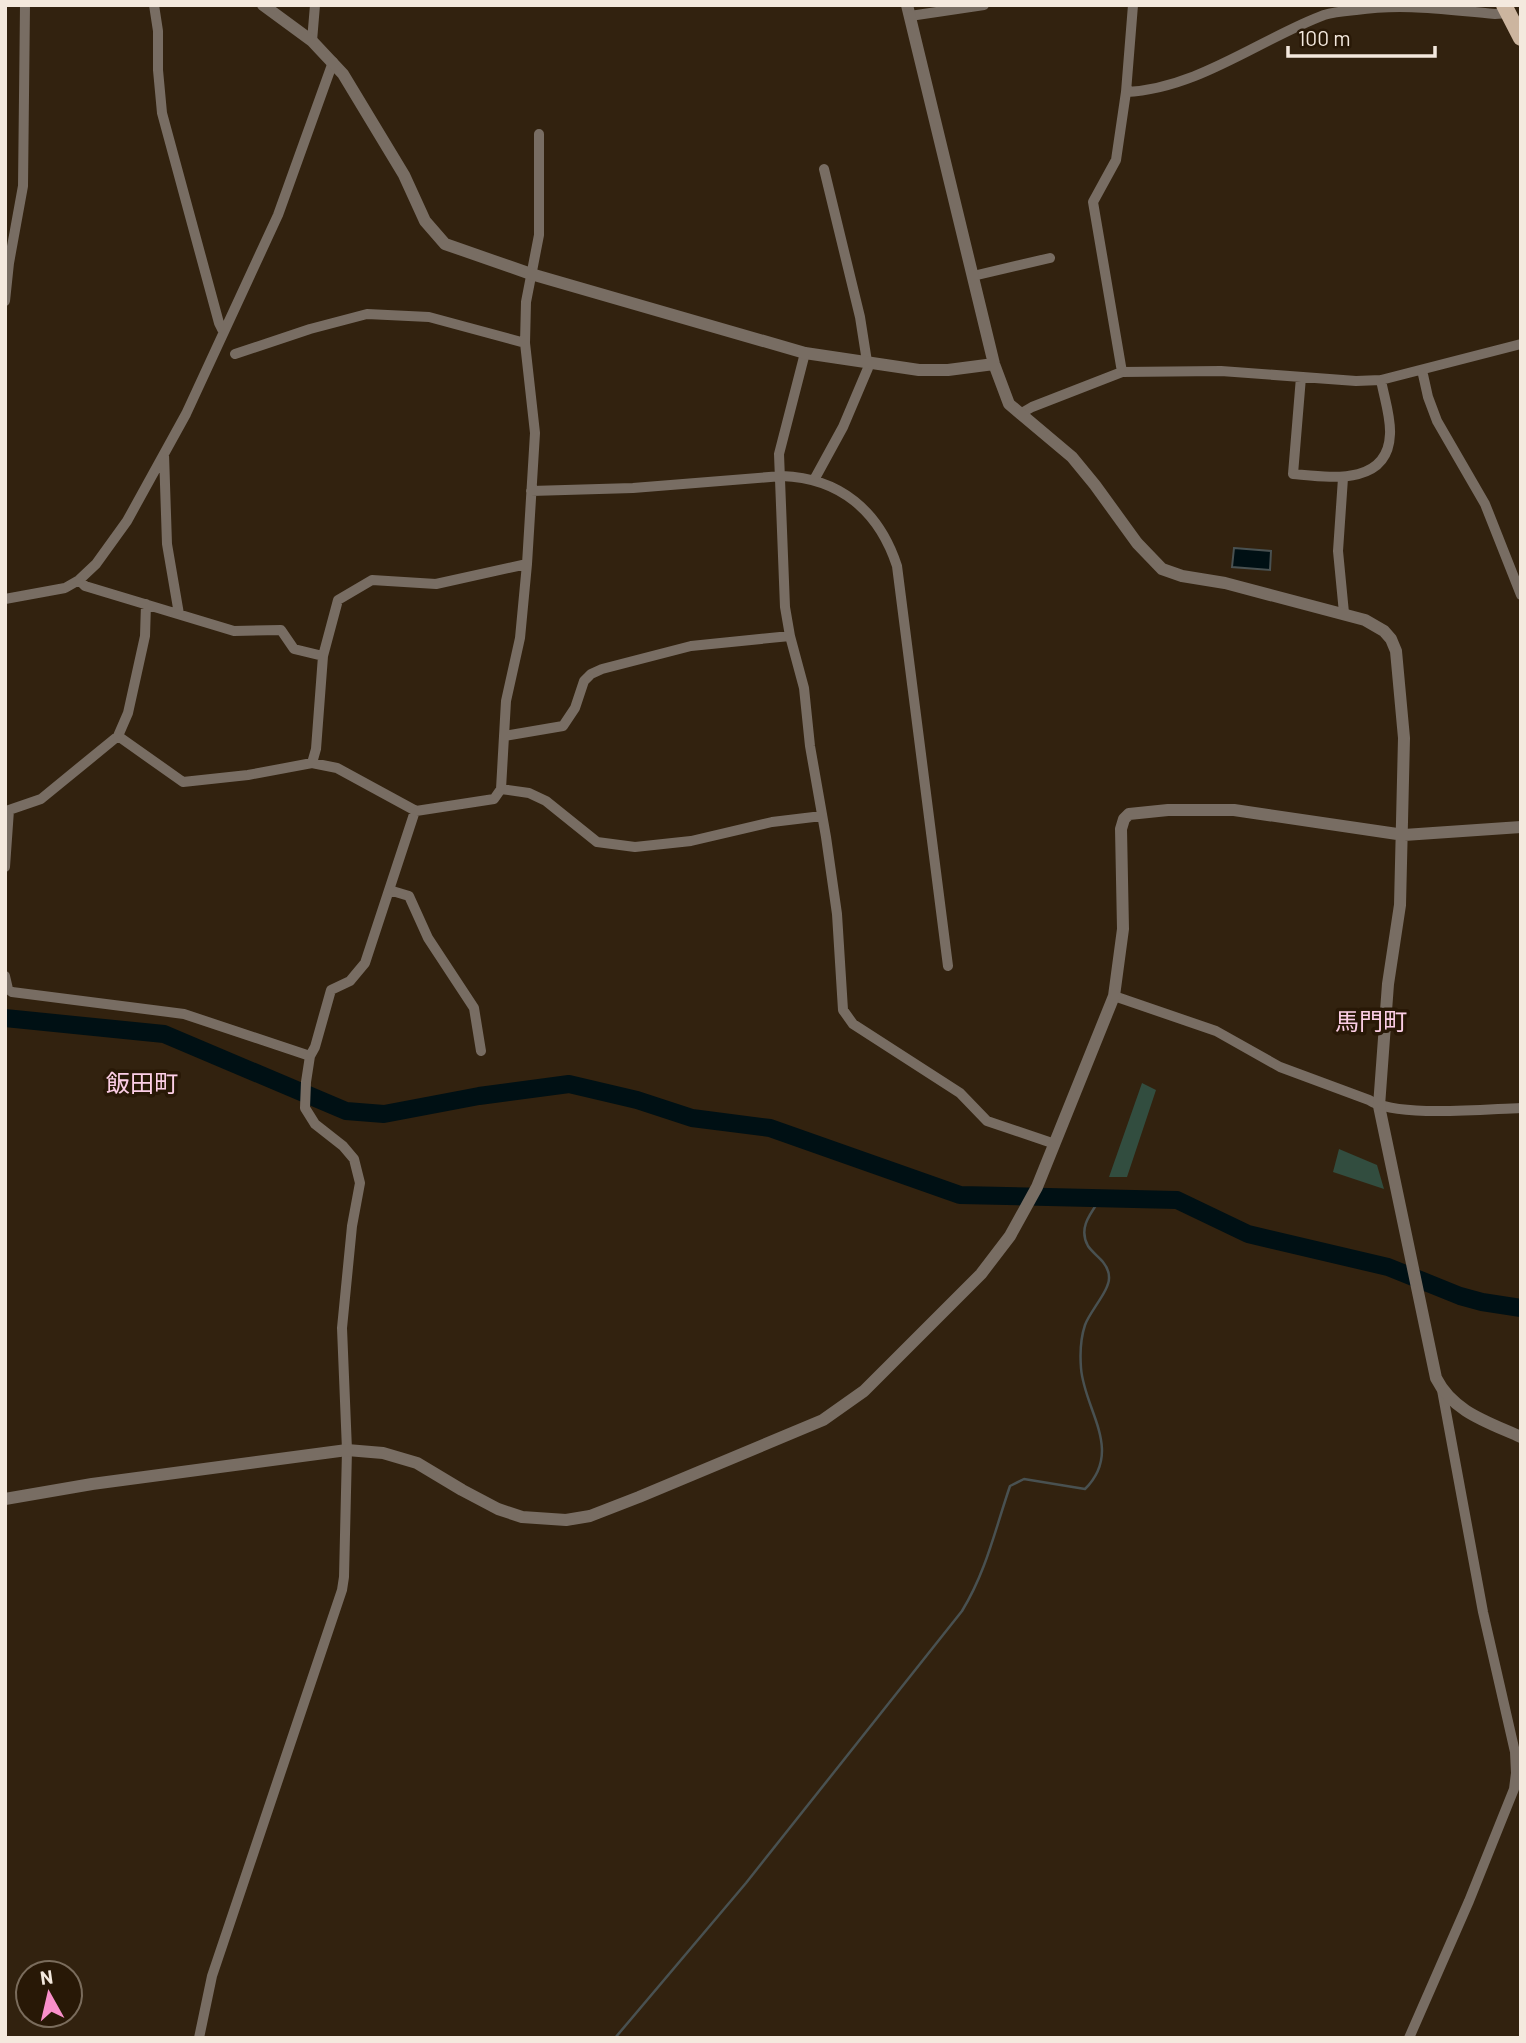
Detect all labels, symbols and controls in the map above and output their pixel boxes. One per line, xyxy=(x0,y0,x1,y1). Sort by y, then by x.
scale bar xyxy=(1288,14,1435,58)
text: 100 m xyxy=(1298,25,1351,50)
district label: 馬門町 xyxy=(1335,1006,1407,1035)
district label: 飯田町 xyxy=(106,1068,178,1097)
north arrow xyxy=(14,1959,84,2029)
text: N xyxy=(39,1964,54,1989)

